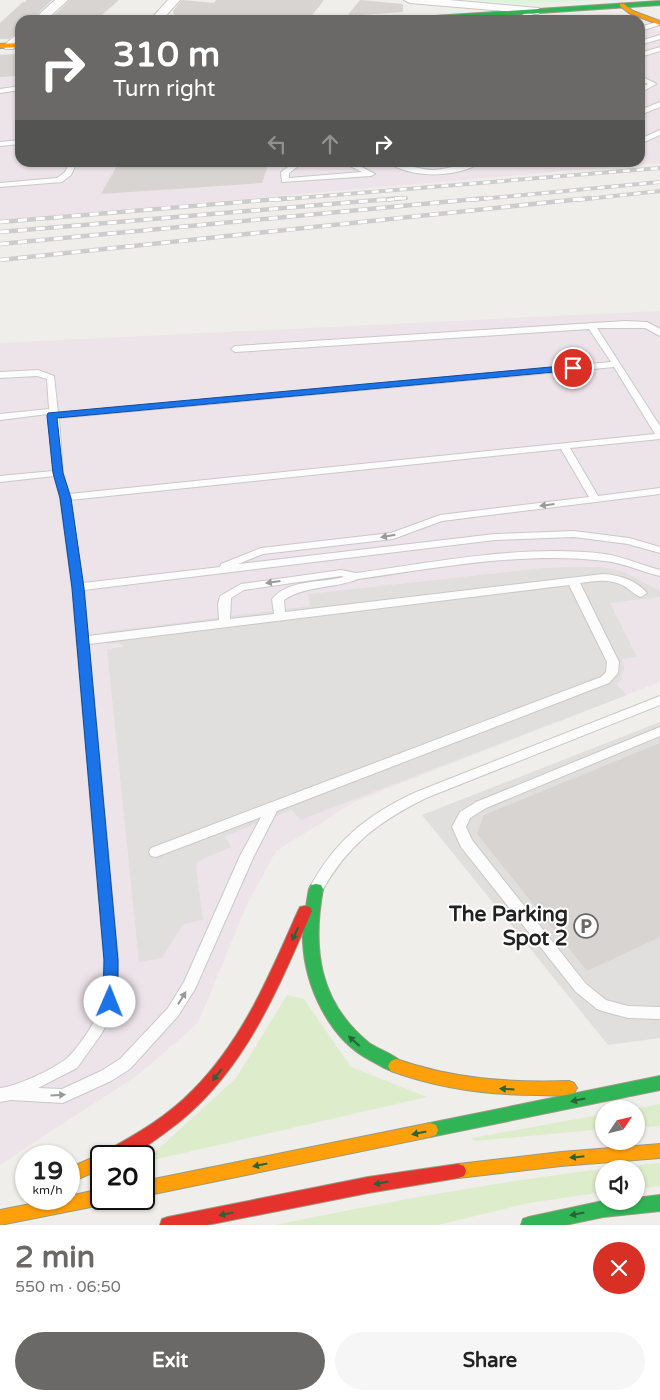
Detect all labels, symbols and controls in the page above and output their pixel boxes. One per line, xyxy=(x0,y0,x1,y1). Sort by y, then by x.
text: 310 m xyxy=(113,34,220,76)
icon: right xyxy=(30,35,95,100)
text: Turn right xyxy=(113,76,215,102)
icon: left xyxy=(263,130,291,158)
icon: ahead xyxy=(316,130,344,158)
icon: right xyxy=(369,130,397,158)
pin xyxy=(552,347,594,389)
icon: arrive xyxy=(559,354,587,382)
one-way arrow xyxy=(538,501,554,509)
one-way arrow xyxy=(380,532,396,540)
one-way arrow xyxy=(264,579,280,587)
place label: The Parking Spot 2 xyxy=(448,902,568,951)
parking icon: The Parking Spot 2 xyxy=(573,913,599,939)
one-way arrow xyxy=(291,926,299,941)
position arrow xyxy=(83,975,135,1027)
one-way arrow xyxy=(177,991,187,1005)
one-way arrow xyxy=(348,1036,361,1047)
one-way arrow xyxy=(211,1069,222,1082)
one-way arrow xyxy=(498,1085,514,1093)
one-way arrow xyxy=(50,1091,66,1099)
one-way arrow xyxy=(570,1096,586,1104)
north arrow xyxy=(595,1100,645,1150)
map controls xyxy=(595,1100,645,1210)
one-way arrow xyxy=(410,1129,426,1137)
speed limit sign: 20 xyxy=(90,1145,155,1210)
one-way arrow xyxy=(568,1153,584,1161)
text: 19 xyxy=(32,1156,63,1186)
button: sound xyxy=(595,1160,645,1210)
one-way arrow xyxy=(252,1161,267,1169)
one-way arrow xyxy=(373,1179,388,1187)
text: km/h xyxy=(32,1183,63,1197)
one-way arrow xyxy=(217,1210,233,1218)
one-way arrow xyxy=(570,1210,585,1218)
text: 2 min xyxy=(15,1239,95,1276)
button: close xyxy=(593,1242,645,1294)
text: 550 m · 06:50 xyxy=(15,1277,121,1297)
button: Exit xyxy=(15,1332,325,1390)
button: Share xyxy=(335,1332,645,1390)

